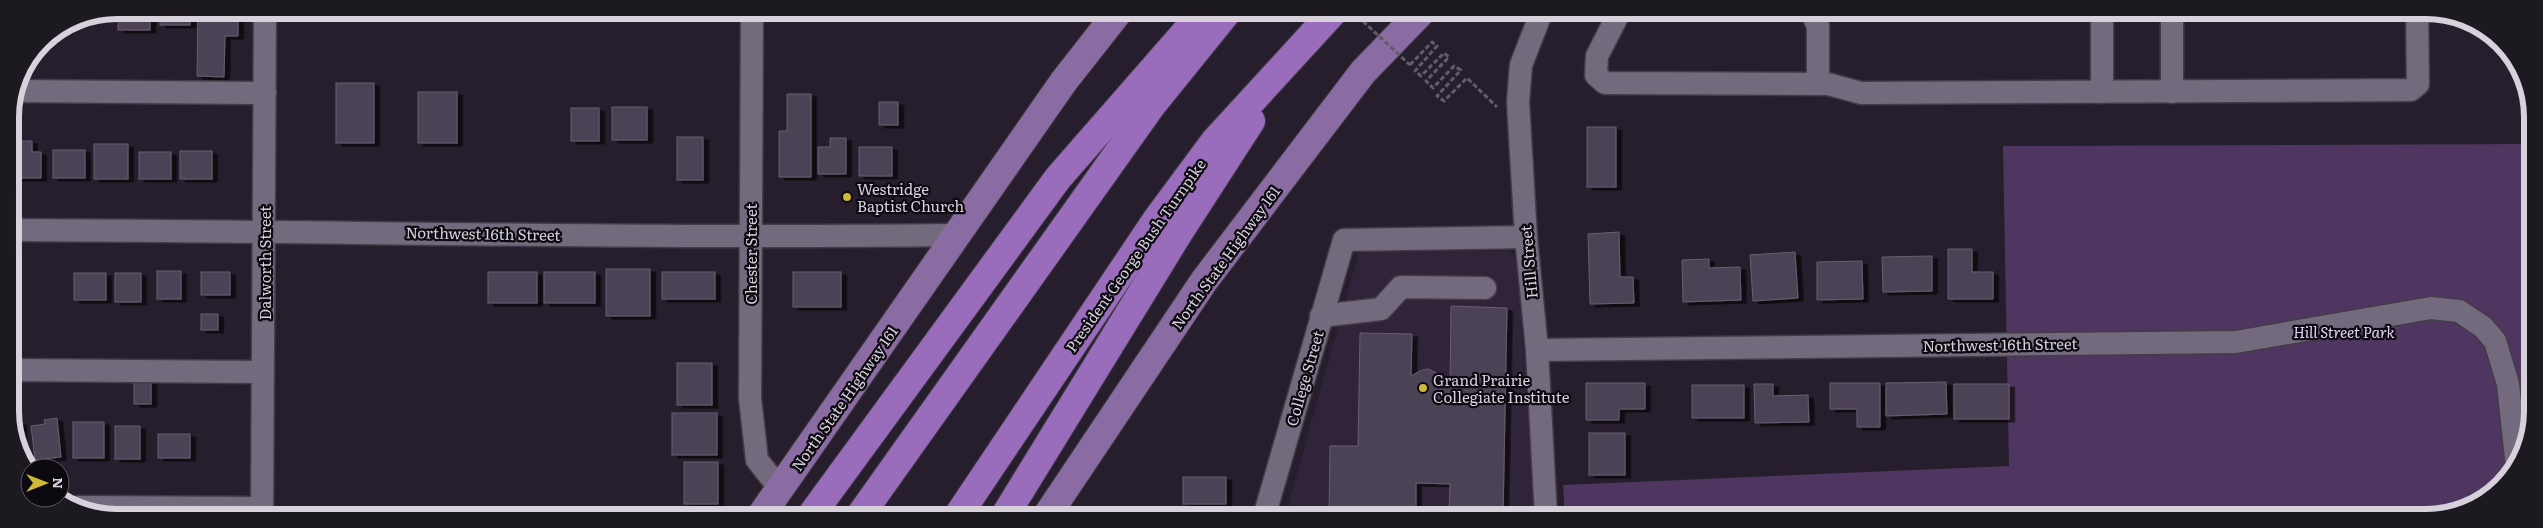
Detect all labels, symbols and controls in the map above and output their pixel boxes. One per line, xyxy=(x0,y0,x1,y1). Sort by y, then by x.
street label: President George Bush Turnpike xyxy=(1059,153,1211,356)
place label: Westridge Baptist Church xyxy=(857,177,964,217)
street label: North State Highway 161 xyxy=(1165,180,1285,334)
marker: Westridge Baptist Church xyxy=(841,191,853,203)
street label: Chester Street xyxy=(739,204,762,305)
street label: Dalworth Street xyxy=(253,206,276,320)
street label: Northwest 16th Street xyxy=(405,220,561,246)
street label: Hill Street xyxy=(1513,224,1543,300)
park label: Hill Street Park xyxy=(2293,320,2395,343)
street label: North State Highway 161 xyxy=(785,321,903,475)
street label: College Street xyxy=(1279,327,1329,429)
street label: Northwest 16th Street xyxy=(1922,331,2078,357)
place label: Grand Prairie Collegiate Institute xyxy=(1433,368,1570,408)
marker: Grand Prairie Collegiate Institute xyxy=(1417,382,1429,394)
north arrow xyxy=(20,458,70,508)
text: N xyxy=(49,477,69,489)

